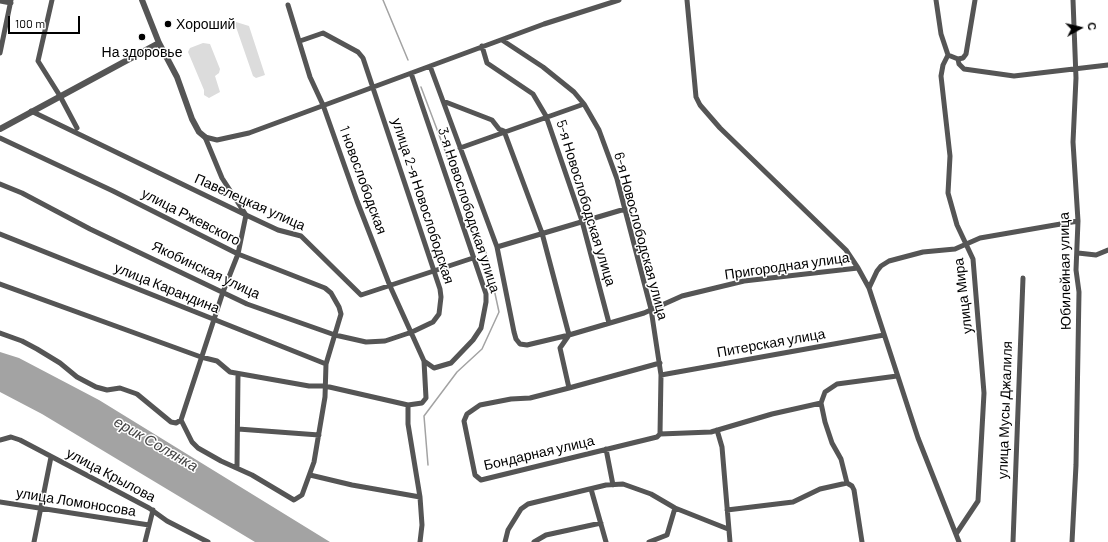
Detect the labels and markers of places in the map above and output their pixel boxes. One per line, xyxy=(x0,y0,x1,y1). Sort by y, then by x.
place label: Хороший xyxy=(176,16,235,32)
marker: Хороший xyxy=(163,19,173,29)
marker: На здоровье xyxy=(137,32,147,42)
place label: На здоровье xyxy=(102,44,182,60)

